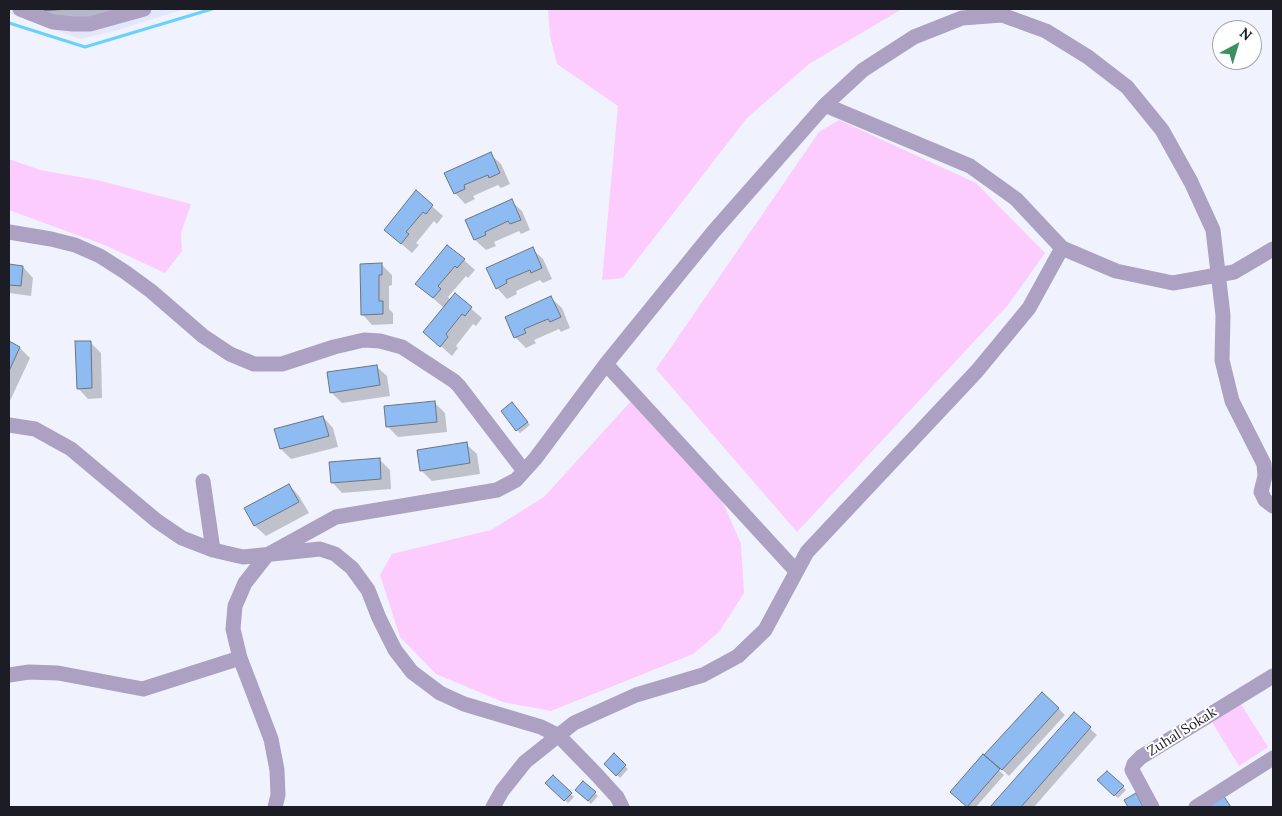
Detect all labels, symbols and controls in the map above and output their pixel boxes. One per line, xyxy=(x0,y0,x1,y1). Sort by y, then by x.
north arrow xyxy=(1212,20,1262,70)
text: N xyxy=(1236,24,1256,45)
street label: Zuhal Sokak xyxy=(1144,704,1220,760)

